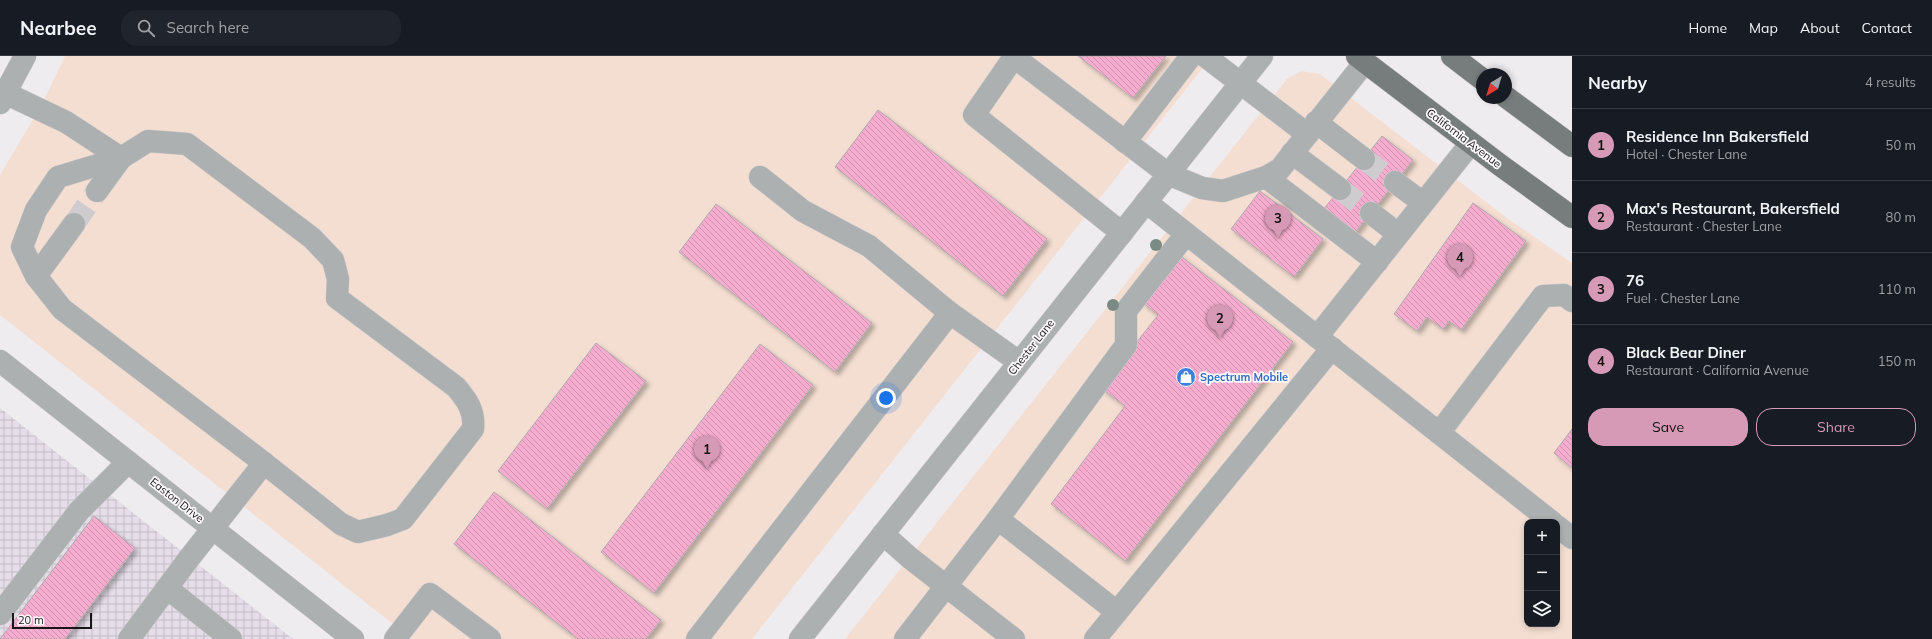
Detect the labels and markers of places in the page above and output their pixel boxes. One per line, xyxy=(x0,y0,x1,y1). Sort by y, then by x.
pin: 3 xyxy=(1265,205,1291,238)
pin: 4 xyxy=(1447,244,1473,277)
pin: 2 xyxy=(1207,305,1233,338)
shop icon: Spectrum Mobile xyxy=(1175,366,1197,388)
place label: Spectrum Mobile xyxy=(1200,370,1288,384)
pin: 1 xyxy=(694,436,720,469)

